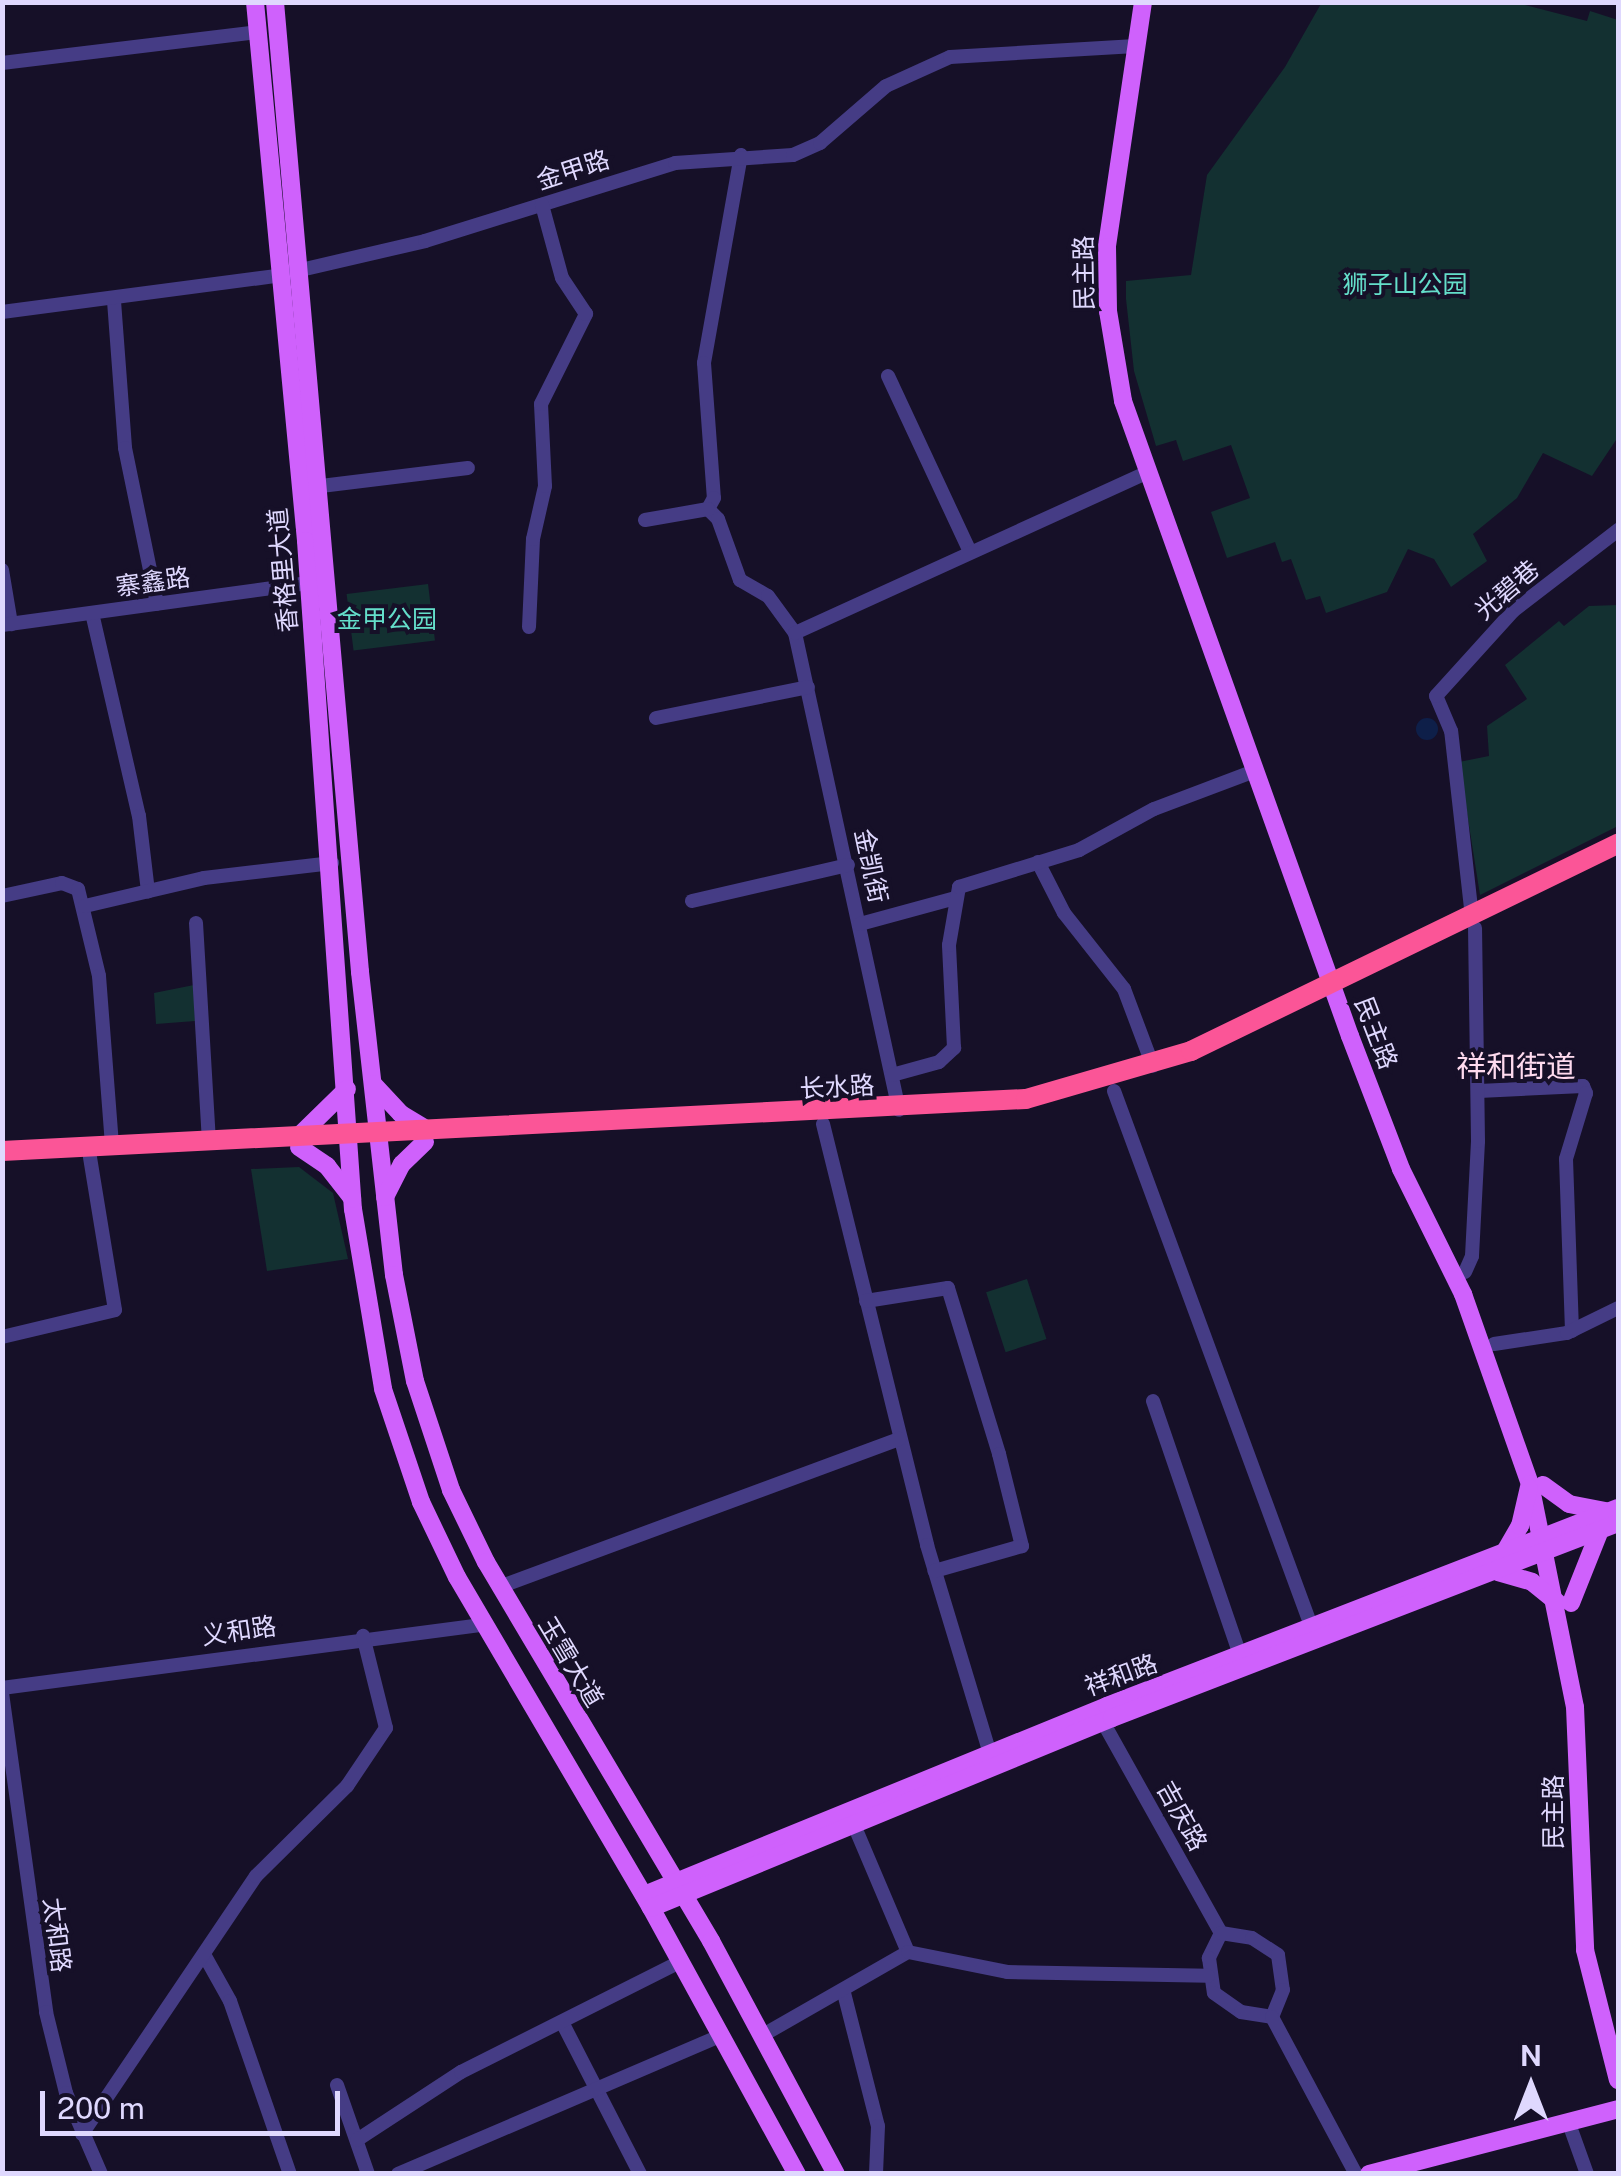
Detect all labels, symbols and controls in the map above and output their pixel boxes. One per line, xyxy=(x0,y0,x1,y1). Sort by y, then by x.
street label: 金甲路 xyxy=(533,144,613,196)
street label: 民主路 xyxy=(1068,235,1100,311)
park label: 狮子山公园 xyxy=(1343,269,1467,299)
street label: 香格里大道 xyxy=(263,506,303,634)
street label: 光碧巷 xyxy=(1469,554,1545,626)
street label: 寨鑫路 xyxy=(114,562,192,602)
park label: 金甲公园 xyxy=(337,604,437,634)
street label: 金凯街 xyxy=(849,826,893,906)
street label: 民主路 xyxy=(1349,993,1403,1073)
district label: 祥和街道 xyxy=(1456,1048,1576,1084)
street label: 长水路 xyxy=(799,1070,875,1104)
street label: 义和路 xyxy=(200,1611,278,1651)
street label: 玉雪大道 xyxy=(532,1611,610,1713)
street label: 祥和路 xyxy=(1081,1648,1161,1702)
street label: 民主路 xyxy=(1538,1775,1568,1849)
street label: 吉庆路 xyxy=(1151,1776,1213,1856)
street label: 太和路 xyxy=(38,1896,76,1974)
north arrow xyxy=(1481,2036,1581,2136)
text: N xyxy=(1520,2039,1542,2072)
scale bar xyxy=(45,2071,345,2133)
text: 200 m xyxy=(57,2090,145,2126)

